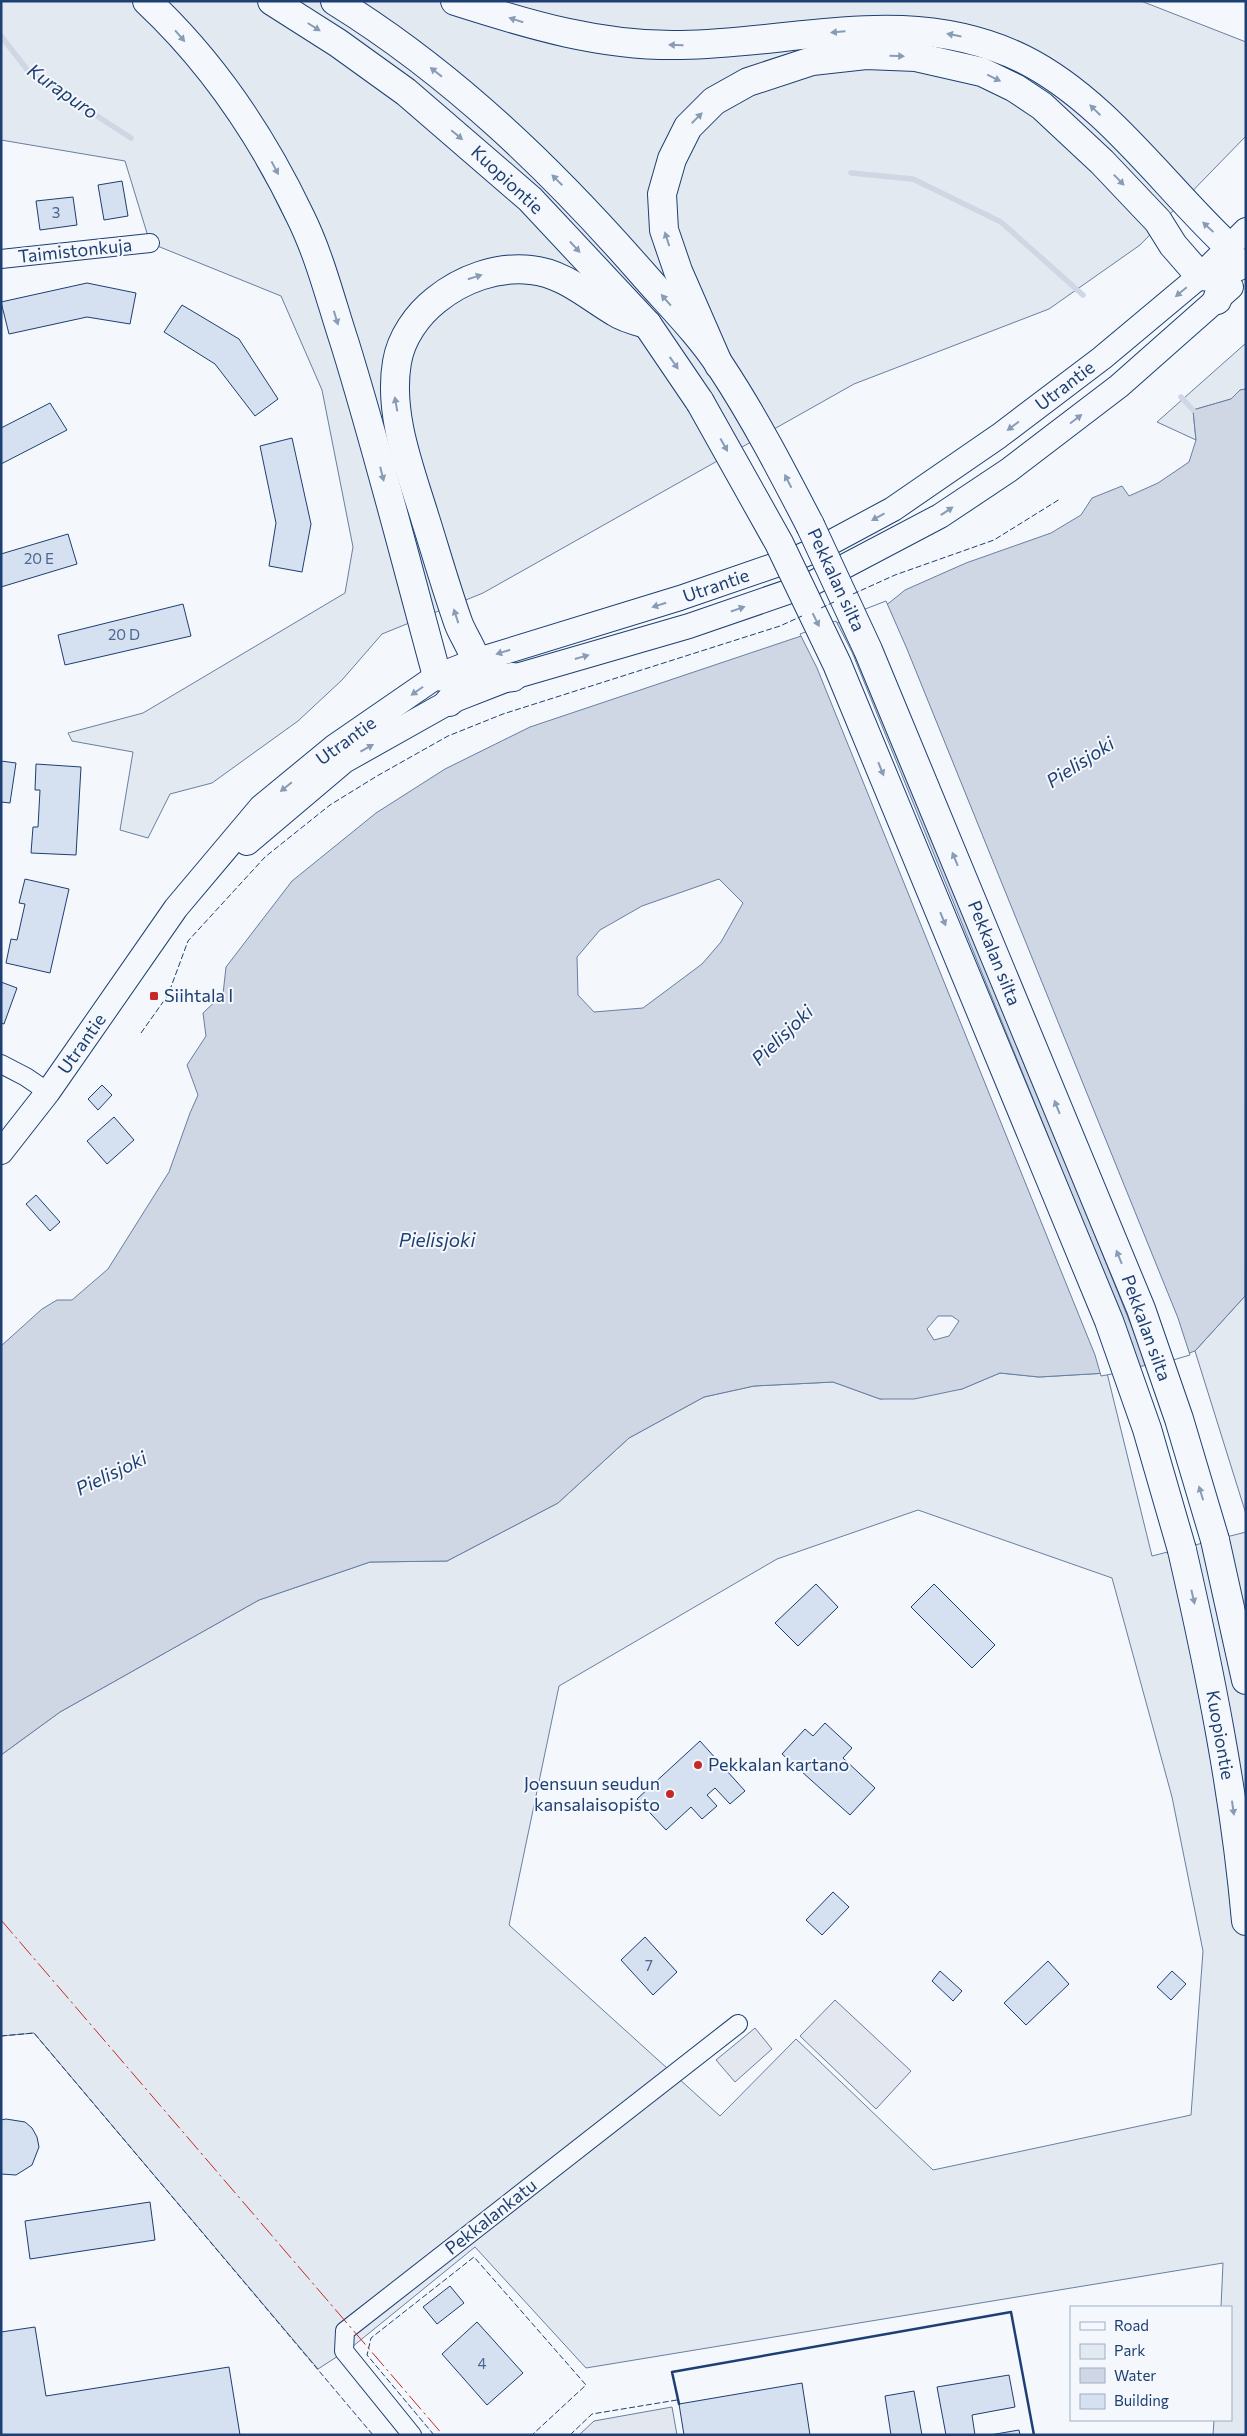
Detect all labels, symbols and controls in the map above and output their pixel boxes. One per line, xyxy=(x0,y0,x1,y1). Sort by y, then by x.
one-way arrow xyxy=(508,16,523,24)
one-way arrow xyxy=(307,23,320,32)
one-way arrow xyxy=(829,28,845,36)
one-way arrow xyxy=(175,30,186,43)
one-way arrow xyxy=(946,31,961,39)
one-way arrow xyxy=(667,41,683,49)
one-way arrow xyxy=(889,52,905,60)
water label: Kurapuro xyxy=(24,58,103,123)
one-way arrow xyxy=(430,66,443,77)
one-way arrow xyxy=(987,74,1001,82)
one-way arrow xyxy=(1089,104,1101,116)
one-way arrow xyxy=(691,112,703,124)
one-way arrow xyxy=(451,130,464,141)
street label: Kuopiontie xyxy=(467,140,548,218)
one-way arrow xyxy=(271,161,279,175)
one-way arrow xyxy=(551,174,563,186)
one-way arrow xyxy=(1113,174,1125,186)
house number: 3 xyxy=(52,203,60,221)
one-way arrow xyxy=(1202,221,1214,233)
one-way arrow xyxy=(663,231,671,246)
street label: Taimistonkuja xyxy=(17,233,133,267)
one-way arrow xyxy=(569,241,581,253)
one-way arrow xyxy=(468,273,483,281)
one-way arrow xyxy=(1175,286,1187,298)
one-way arrow xyxy=(660,295,672,307)
one-way arrow xyxy=(333,311,341,326)
one-way arrow xyxy=(669,356,679,370)
street label: Utrantie xyxy=(1030,356,1098,415)
one-way arrow xyxy=(392,395,400,411)
one-way arrow xyxy=(1069,414,1083,424)
one-way arrow xyxy=(1006,421,1020,431)
one-way arrow xyxy=(720,437,728,452)
one-way arrow xyxy=(378,466,386,481)
one-way arrow xyxy=(784,474,792,488)
one-way arrow xyxy=(941,506,954,515)
one-way arrow xyxy=(871,513,885,521)
street label: Pekkalan silta xyxy=(803,524,870,635)
house number: 20 E xyxy=(24,549,54,567)
street label: Utrantie xyxy=(680,563,752,607)
one-way arrow xyxy=(651,601,666,609)
one-way arrow xyxy=(730,605,745,612)
one-way arrow xyxy=(451,608,459,623)
one-way arrow xyxy=(812,613,820,627)
house number: 20 D xyxy=(108,625,140,643)
one-way arrow xyxy=(496,649,511,657)
one-way arrow xyxy=(575,653,590,661)
one-way arrow xyxy=(410,686,423,695)
street label: Utrantie xyxy=(311,711,380,769)
water label: Pielisjoki xyxy=(1041,730,1119,792)
one-way arrow xyxy=(360,744,375,752)
one-way arrow xyxy=(877,762,885,776)
one-way arrow xyxy=(280,781,293,792)
one-way arrow xyxy=(951,852,958,867)
street label: Pekkalan silta xyxy=(964,897,1026,1008)
one-way arrow xyxy=(939,912,947,926)
place label: Siihtala I xyxy=(164,984,233,1006)
marker: Siihtala I xyxy=(148,990,160,1002)
water label: Pielisjoki xyxy=(746,999,818,1070)
street label: Utrantie xyxy=(52,1009,110,1078)
one-way arrow xyxy=(1053,1100,1061,1114)
water label: Pielisjoki xyxy=(399,1228,476,1251)
one-way arrow xyxy=(1115,1250,1123,1264)
street label: Pekkalan silta xyxy=(1118,1272,1176,1384)
water label: Pielisjoki xyxy=(71,1445,151,1500)
one-way arrow xyxy=(1197,1485,1205,1500)
one-way arrow xyxy=(1189,1590,1197,1605)
street label: Kuopiontie xyxy=(1202,1688,1240,1781)
place label: Pekkalan kartano xyxy=(708,1753,849,1775)
marker: Pekkalan kartano xyxy=(692,1759,704,1771)
place label: Joensuun seudun kansalaisopisto xyxy=(524,1772,660,1815)
marker: Joensuun seudun kansalaisopisto xyxy=(664,1788,676,1800)
one-way arrow xyxy=(1229,1801,1237,1817)
house number: 7 xyxy=(645,1956,653,1974)
street label: Pekkalankatu xyxy=(440,2174,541,2259)
legend xyxy=(1070,2306,1232,2421)
text: Road xyxy=(1114,2316,1149,2334)
text: Park xyxy=(1114,2341,1145,2359)
house number: 4 xyxy=(478,2354,487,2372)
text: Water xyxy=(1114,2366,1156,2384)
text: Building xyxy=(1114,2391,1169,2409)

